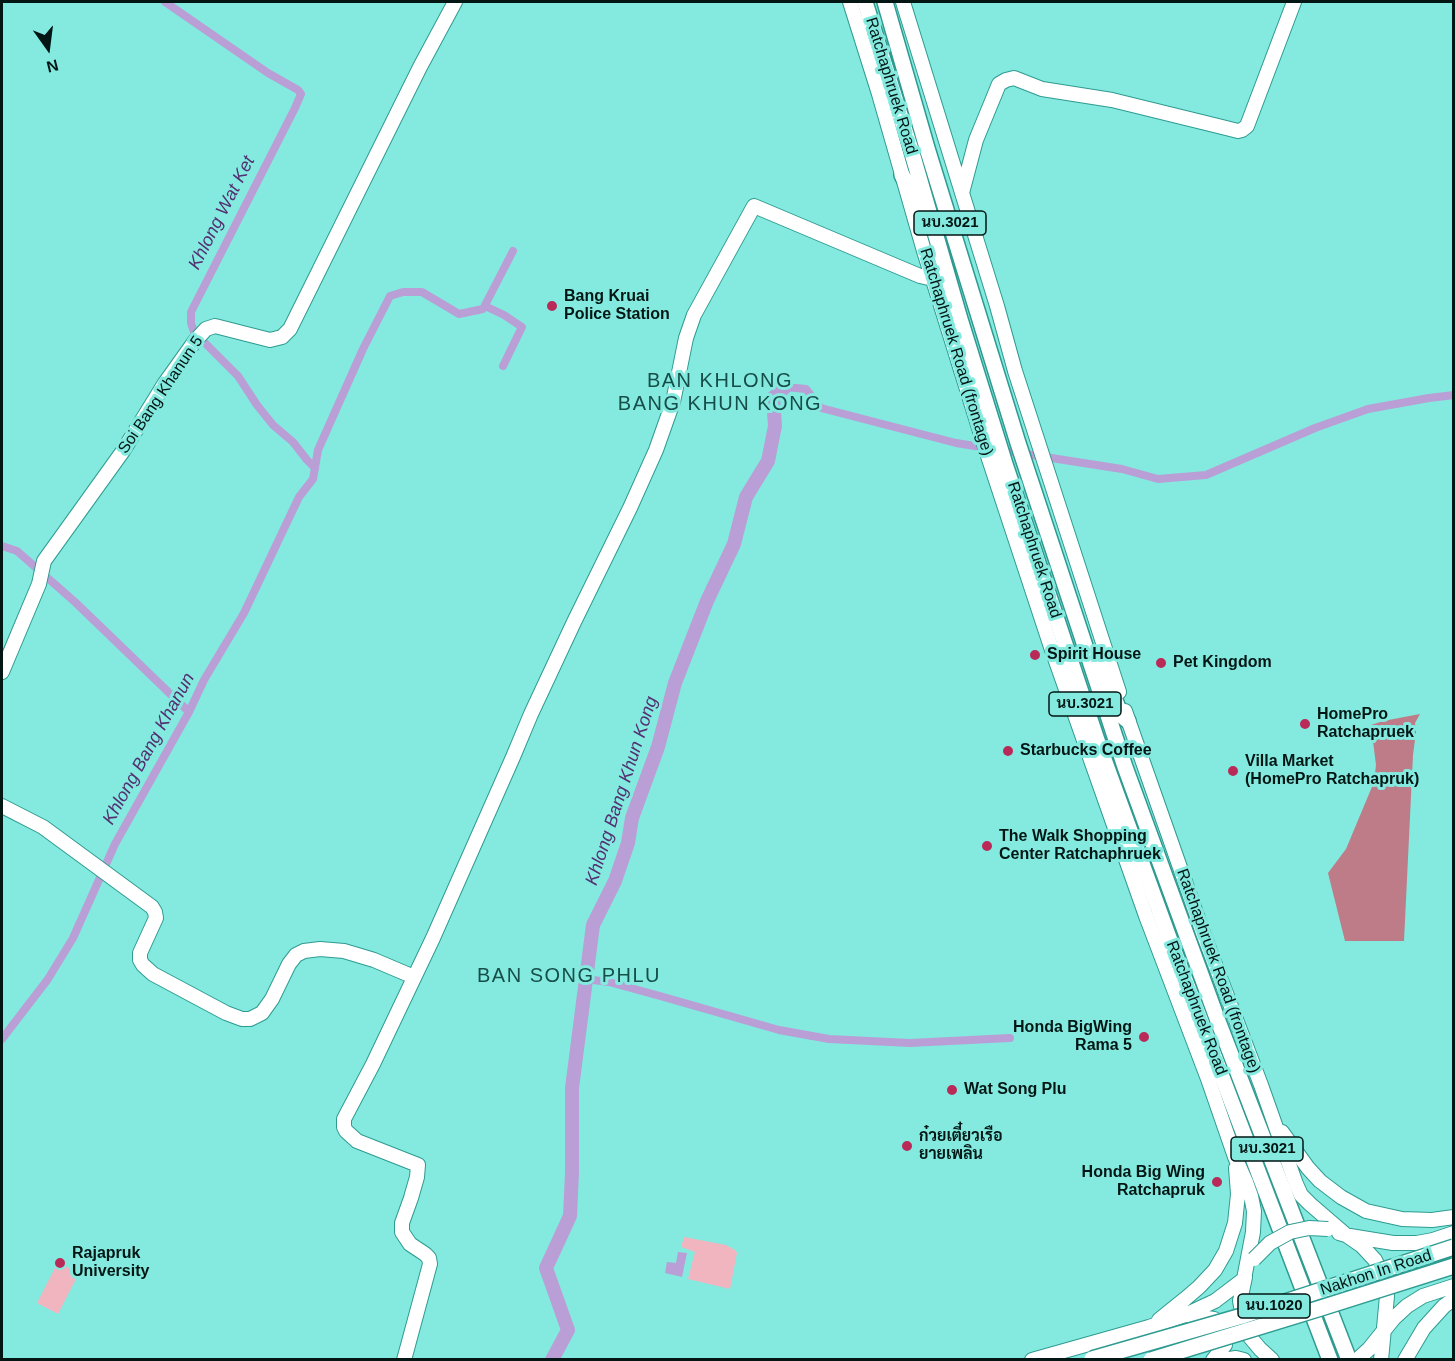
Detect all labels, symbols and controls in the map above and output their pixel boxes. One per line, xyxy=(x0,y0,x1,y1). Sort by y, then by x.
street label: Ratchaphruek Road xyxy=(861,15,921,157)
north arrow xyxy=(18,18,78,78)
text: N xyxy=(45,56,60,76)
water label: Khlong Wat Ket xyxy=(184,153,260,273)
road number: นบ.3021 xyxy=(914,211,986,235)
street label: Ratchaphruek Road (frontage) xyxy=(915,246,997,458)
place label: Bang Kruai Police Station xyxy=(564,287,670,325)
marker: Bang Kruai Police Station xyxy=(545,299,559,313)
street label: Soi Bang Khanun 5 xyxy=(114,332,208,458)
district label: BAN KHLONG BANG KHUN KONG xyxy=(618,369,822,416)
street label: Ratchaphruek Road xyxy=(1003,479,1065,621)
place label: Spirit House xyxy=(1047,645,1141,665)
marker: Spirit House xyxy=(1028,648,1042,662)
place label: Pet Kingdom xyxy=(1173,653,1272,673)
marker: Pet Kingdom xyxy=(1154,656,1168,670)
water label: Khlong Bang Khanun xyxy=(98,669,200,829)
road number: นบ.3021 xyxy=(1049,692,1121,716)
water label: Khlong Bang Khun Kong xyxy=(581,694,663,888)
place label: HomePro Ratchapruek xyxy=(1317,705,1414,743)
marker: HomePro Ratchapruek xyxy=(1298,717,1312,731)
place label: Starbucks Coffee xyxy=(1020,741,1152,761)
marker: Starbucks Coffee xyxy=(1001,744,1015,758)
place label: Villa Market (HomePro Ratchapruk) xyxy=(1245,752,1419,790)
marker: Villa Market (HomePro Ratchapruk) xyxy=(1226,764,1240,778)
place label: The Walk Shopping Center Ratchaphruek xyxy=(999,827,1161,865)
marker: The Walk Shopping Center Ratchaphruek xyxy=(980,839,994,853)
street label: Ratchaphruek Road (frontage) xyxy=(1172,866,1264,1076)
street label: Ratchaphruek Road xyxy=(1162,938,1230,1078)
district label: BAN SONG PHLU xyxy=(477,964,661,988)
place label: Honda BigWing Rama 5 xyxy=(1013,1018,1132,1056)
marker: Honda BigWing Rama 5 xyxy=(1137,1030,1151,1044)
place label: Wat Song Plu xyxy=(964,1080,1067,1100)
marker: Wat Song Plu xyxy=(945,1083,959,1097)
place label: ก๋วยเตี๋ยวเรือ ยายเพลิน xyxy=(919,1127,1003,1165)
road number: นบ.3021 xyxy=(1231,1137,1303,1161)
marker: ก๋วยเตี๋ยวเรือ ยายเพลิน xyxy=(900,1139,914,1153)
place label: Honda Big Wing Ratchapruk xyxy=(1082,1163,1205,1201)
marker: Honda Big Wing Ratchapruk xyxy=(1210,1175,1224,1189)
place label: Rajapruk University xyxy=(72,1244,149,1282)
street label: Nakhon In Road xyxy=(1318,1246,1434,1300)
marker: Rajapruk University xyxy=(53,1256,67,1270)
road number: นบ.1020 xyxy=(1238,1294,1310,1318)

